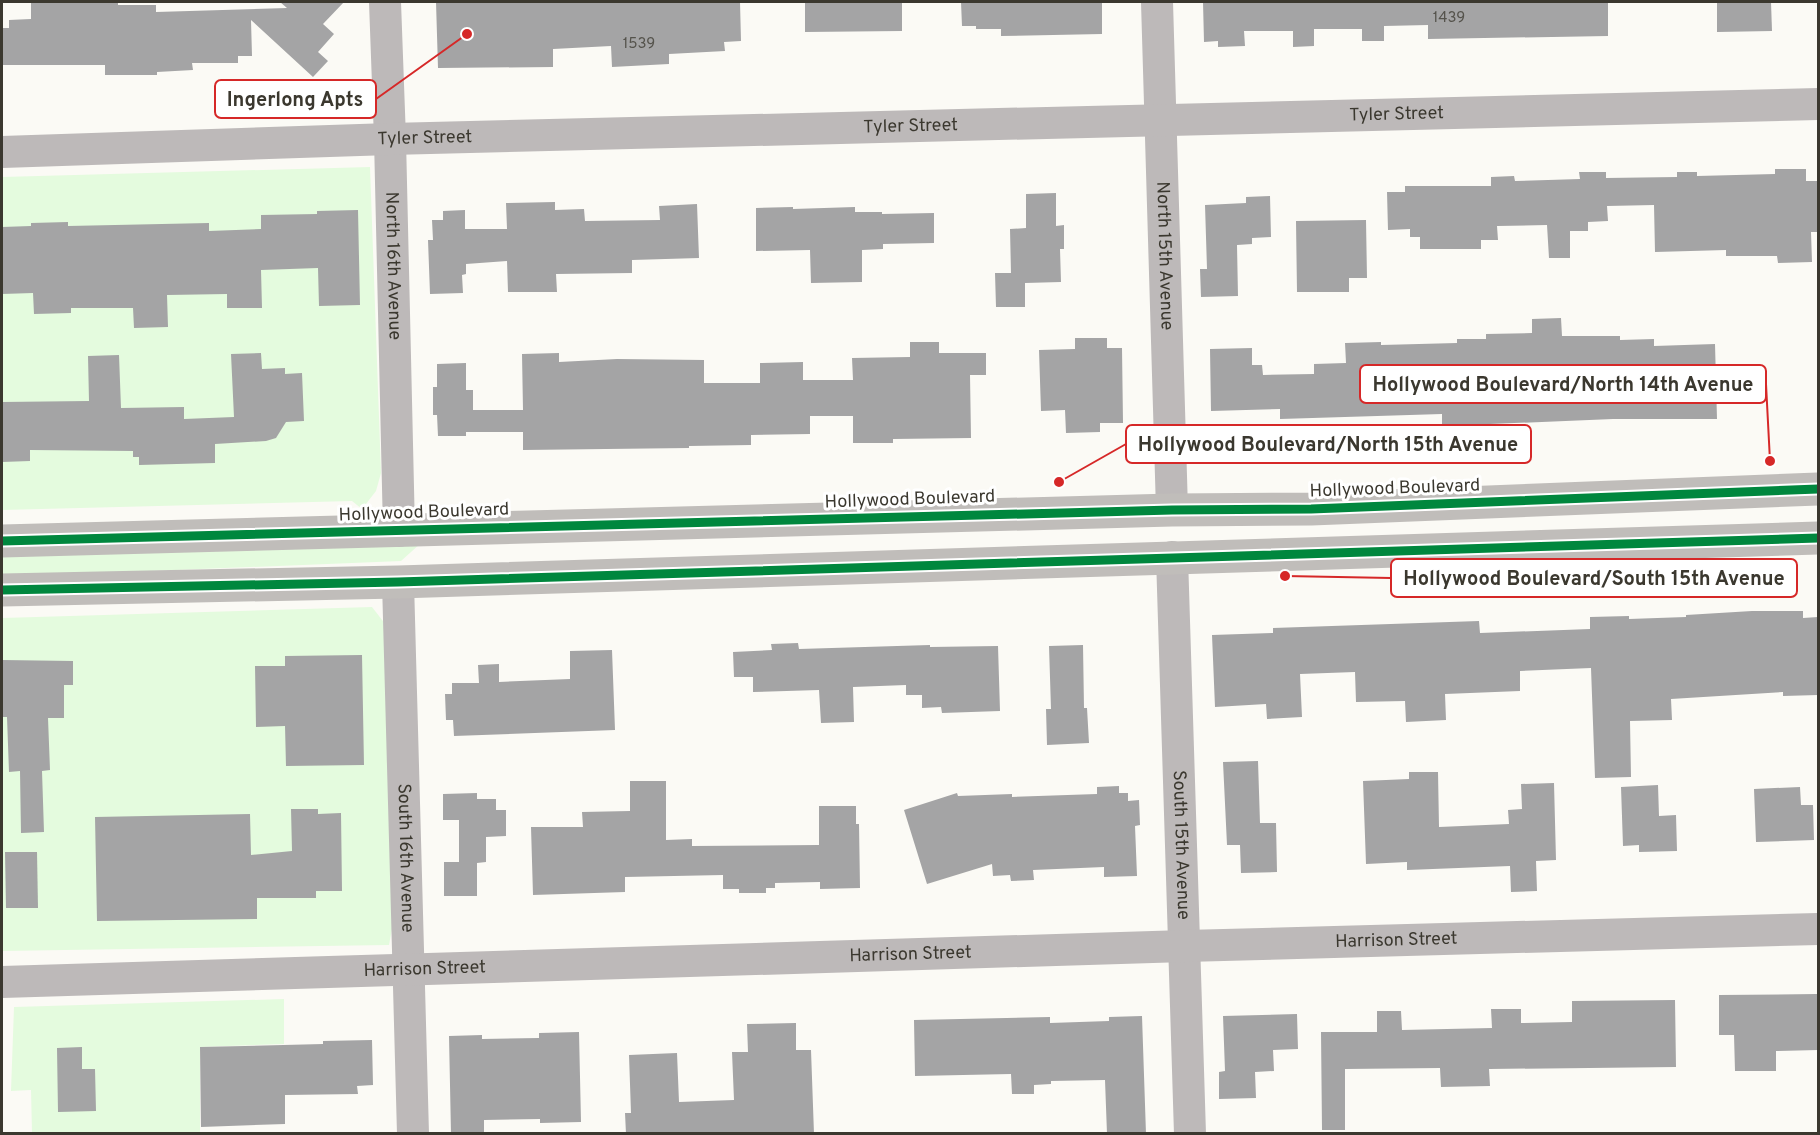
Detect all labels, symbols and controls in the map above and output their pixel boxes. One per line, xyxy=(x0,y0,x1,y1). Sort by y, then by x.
house number: 1439 xyxy=(1433,9,1465,28)
house number: 1539 xyxy=(623,35,655,54)
callout: Ingerlong Apts xyxy=(215,80,376,118)
text: Ingerlong Apts xyxy=(227,88,363,114)
street label: Tyler Street xyxy=(1349,102,1444,127)
street label: Tyler Street xyxy=(863,114,958,139)
street label: Tyler Street xyxy=(377,125,472,151)
street label: North 15th Avenue xyxy=(1151,181,1178,331)
street label: North 16th Avenue xyxy=(380,191,406,340)
callout: Hollywood Boulevard/North 14th Avenue xyxy=(1360,365,1766,403)
text: Hollywood Boulevard/North 14th Avenue xyxy=(1373,373,1753,399)
callout: Hollywood Boulevard/North 15th Avenue xyxy=(1126,425,1531,463)
text: Hollywood Boulevard/North 15th Avenue xyxy=(1138,433,1518,459)
street label: Hollywood Boulevard xyxy=(1309,475,1481,503)
street label: Hollywood Boulevard xyxy=(824,486,996,514)
street label: Hollywood Boulevard xyxy=(338,499,510,527)
callout: Hollywood Boulevard/South 15th Avenue xyxy=(1391,559,1797,597)
text: Hollywood Boulevard/South 15th Avenue xyxy=(1403,567,1785,593)
street label: South 15th Avenue xyxy=(1167,770,1195,920)
street label: South 16th Avenue xyxy=(392,783,419,933)
street label: Harrison Street xyxy=(1335,927,1458,953)
street label: Harrison Street xyxy=(849,941,972,968)
street label: Harrison Street xyxy=(363,956,486,982)

